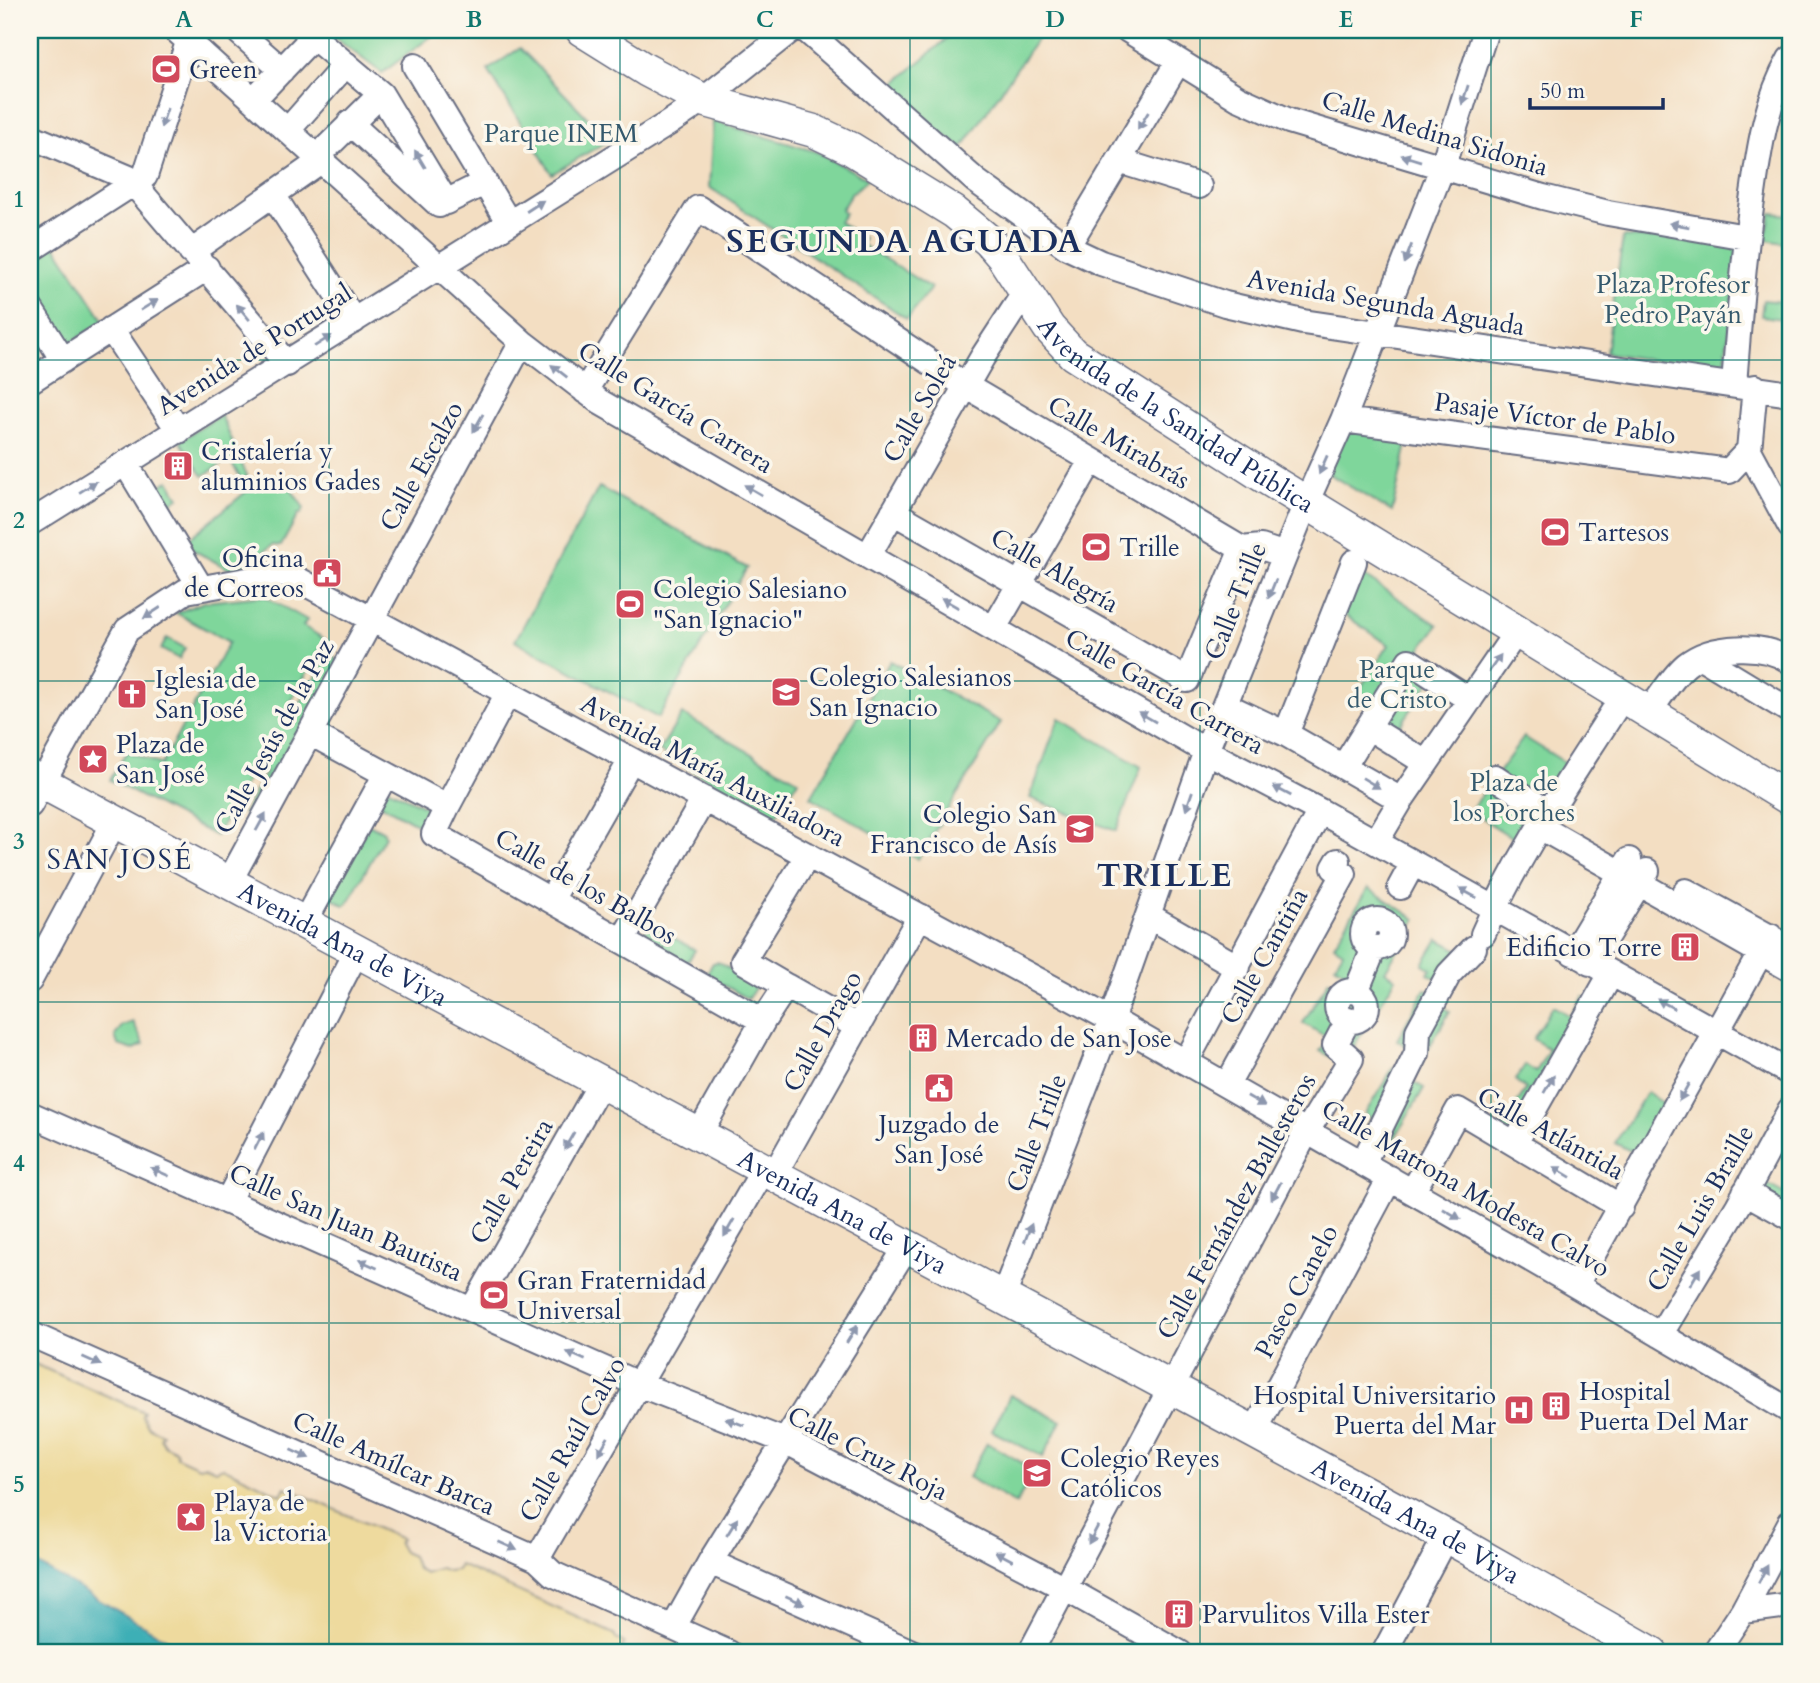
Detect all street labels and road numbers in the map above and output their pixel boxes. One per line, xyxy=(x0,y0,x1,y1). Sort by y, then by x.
street label: Calle Medina Sidonia xyxy=(1317,82,1552,185)
street label: Avenida Segunda Aguada xyxy=(1244,261,1528,344)
street label: Avenida de Portugal xyxy=(150,275,359,424)
street label: Avenida de la Sanidad Pública xyxy=(1029,311,1321,521)
street label: Calle García Carrera xyxy=(571,333,780,482)
street label: Calle Soleá xyxy=(874,348,965,469)
street label: Pasaje Víctor de Pablo xyxy=(1432,384,1678,453)
street label: Calle Mirabrás xyxy=(1041,388,1196,497)
street label: Calle Escalzo xyxy=(371,395,471,537)
street label: Calle Alegría xyxy=(984,520,1125,621)
street label: Calle Trille xyxy=(1196,537,1275,665)
street label: Calle García Carrera xyxy=(1059,620,1271,763)
street label: Calle Jesús de la Paz xyxy=(206,632,343,840)
street label: Avenida María Auxiliadora xyxy=(574,686,851,855)
street label: Calle de los Balbos xyxy=(489,820,683,953)
street label: Avenida Ana de Viya xyxy=(232,874,454,1015)
street label: Calle Cantiña xyxy=(1213,882,1316,1031)
street label: Calle Drago xyxy=(775,964,870,1098)
street label: Calle Fernández Ballesteros xyxy=(1149,1067,1324,1346)
street label: Calle Trille xyxy=(998,1069,1075,1197)
street label: Calle Atlántida xyxy=(1471,1079,1631,1188)
street label: Calle Matrona Modesta Calvo xyxy=(1315,1091,1616,1286)
street label: Calle Pereira xyxy=(461,1112,561,1250)
street label: Calle Luis Braille xyxy=(1639,1119,1762,1298)
street label: Avenida Ana de Viya xyxy=(731,1141,953,1282)
street label: Calle San Juan Bautista xyxy=(224,1155,468,1290)
street label: Paseo Canelo xyxy=(1247,1218,1346,1364)
street label: Calle Raúl Calvo xyxy=(511,1350,634,1528)
street label: Calle Cruz Roja xyxy=(781,1398,954,1509)
street label: Calle Amílcar Barca xyxy=(287,1403,501,1524)
street label: Avenida Ana de Viya xyxy=(1305,1449,1526,1592)

